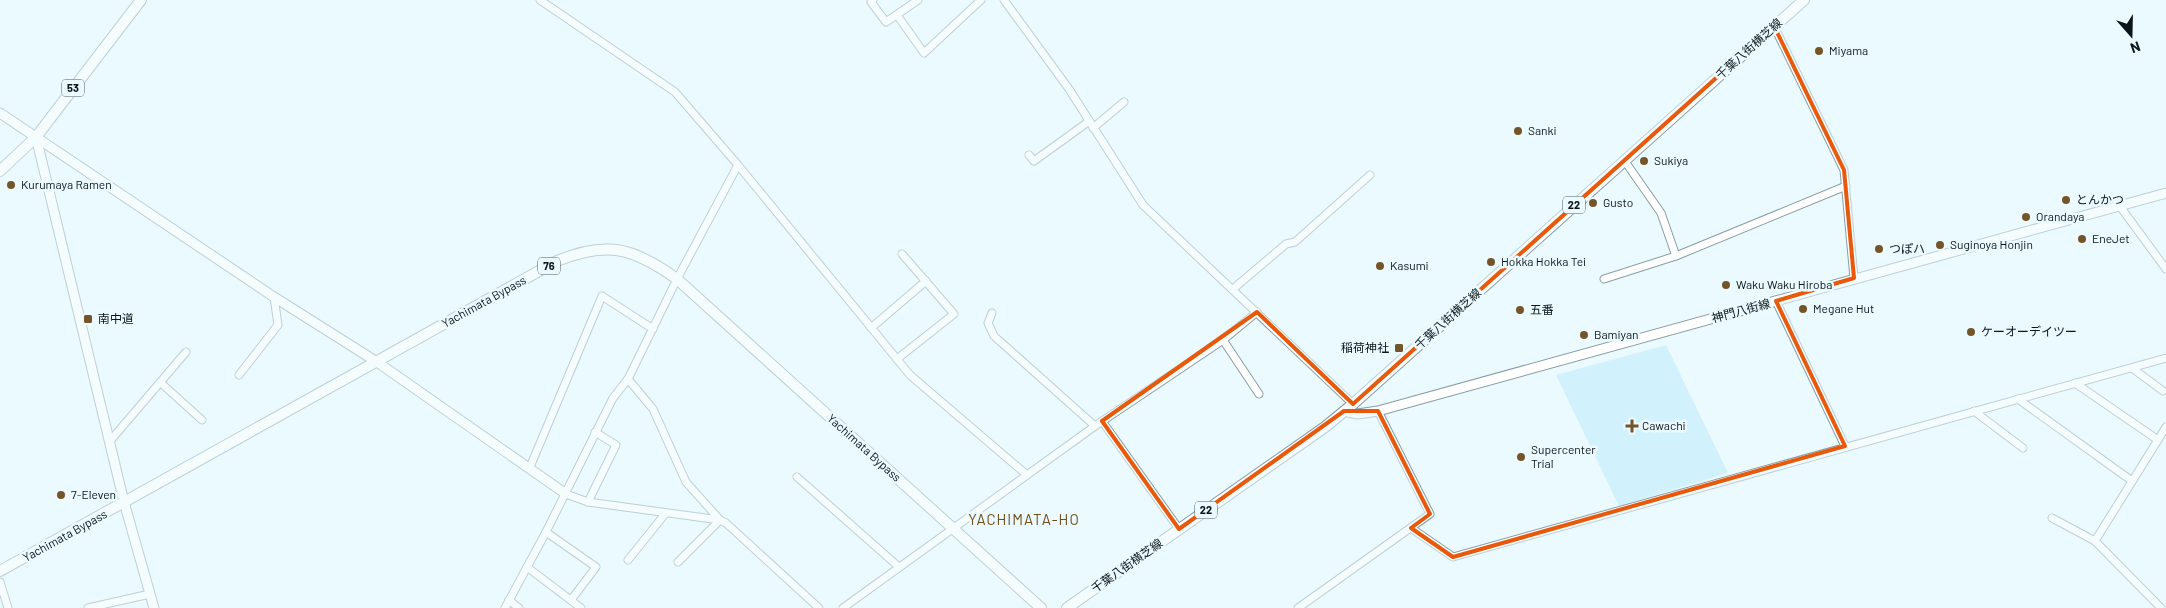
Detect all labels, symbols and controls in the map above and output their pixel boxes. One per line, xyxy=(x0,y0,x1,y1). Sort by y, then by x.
north arrow xyxy=(2106,10,2156,60)
street label: 千葉八街横芝線 xyxy=(1712,15,1784,82)
text: N xyxy=(2128,38,2143,57)
place label: Miyama xyxy=(1829,43,1868,57)
marker: Miyama xyxy=(1813,45,1825,57)
road number: 53 xyxy=(62,80,84,96)
place label: Sanki xyxy=(1528,123,1557,137)
marker: Sanki xyxy=(1512,125,1524,137)
place label: Sukiya xyxy=(1654,153,1688,167)
marker: Sukiya xyxy=(1638,155,1650,167)
place label: Kurumaya Ramen xyxy=(21,177,112,191)
marker: Kurumaya Ramen xyxy=(5,179,17,191)
place label: とんかつ xyxy=(2076,192,2124,206)
marker: とんかつ xyxy=(2060,194,2072,206)
place label: Gusto xyxy=(1603,195,1633,209)
road number: 22 xyxy=(1563,196,1585,214)
marker: Gusto xyxy=(1587,197,1599,209)
place label: Orandaya xyxy=(2036,209,2084,223)
marker: Orandaya xyxy=(2020,211,2032,223)
place label: EneJet xyxy=(2092,231,2130,245)
marker: EneJet xyxy=(2076,233,2088,245)
place label: Suginoya Honjin xyxy=(1950,237,2033,251)
marker: Suginoya Honjin xyxy=(1934,239,1946,251)
place label: つぽハ xyxy=(1889,241,1925,255)
marker: つぽハ xyxy=(1873,243,1885,255)
place label: Hokka Hokka Tei xyxy=(1501,254,1586,268)
marker: Hokka Hokka Tei xyxy=(1485,256,1497,268)
road number: 76 xyxy=(538,258,560,274)
place label: Kasumi xyxy=(1390,258,1429,272)
marker: Kasumi xyxy=(1374,260,1386,272)
street label: Yachimata Bypass xyxy=(439,272,528,330)
place label: Waku Waku Hiroba xyxy=(1736,277,1832,291)
marker: Waku Waku Hiroba xyxy=(1720,279,1732,291)
street label: 千葉八街横芝線 xyxy=(1411,285,1483,352)
street label: 神門八街線 xyxy=(1710,296,1772,325)
place label: Megane Hut xyxy=(1813,301,1874,315)
place label: 五番 xyxy=(1530,302,1554,316)
marker: Megane Hut xyxy=(1797,303,1809,315)
marker: 五番 xyxy=(1514,304,1526,316)
place label: 南中道 xyxy=(98,311,134,325)
marker: 南中道 xyxy=(82,313,94,325)
place label: ケーオーデイツー xyxy=(1981,324,2077,338)
marker: ケーオーデイツー xyxy=(1965,326,1977,338)
place label: Bamiyan xyxy=(1594,327,1639,341)
marker: Bamiyan xyxy=(1578,329,1590,341)
place label: 稲荷神社 xyxy=(1341,340,1389,354)
marker: 稲荷神社 xyxy=(1393,342,1405,354)
street label: Yachimata Bypass xyxy=(825,411,905,484)
place label: Cawachi xyxy=(1642,418,1686,432)
marker: Cawachi xyxy=(1626,420,1638,432)
place label: Supercenter Trial xyxy=(1531,442,1596,470)
marker: Supercenter Trial xyxy=(1515,451,1527,463)
place label: 7-Eleven xyxy=(71,487,116,501)
marker: 7-Eleven xyxy=(55,489,67,501)
road number: 22 xyxy=(1195,502,1217,518)
street label: Yachimata Bypass xyxy=(20,506,109,564)
district label: YACHIMATA-HO xyxy=(968,510,1080,528)
street label: 千葉八街横芝線 xyxy=(1088,535,1165,595)

